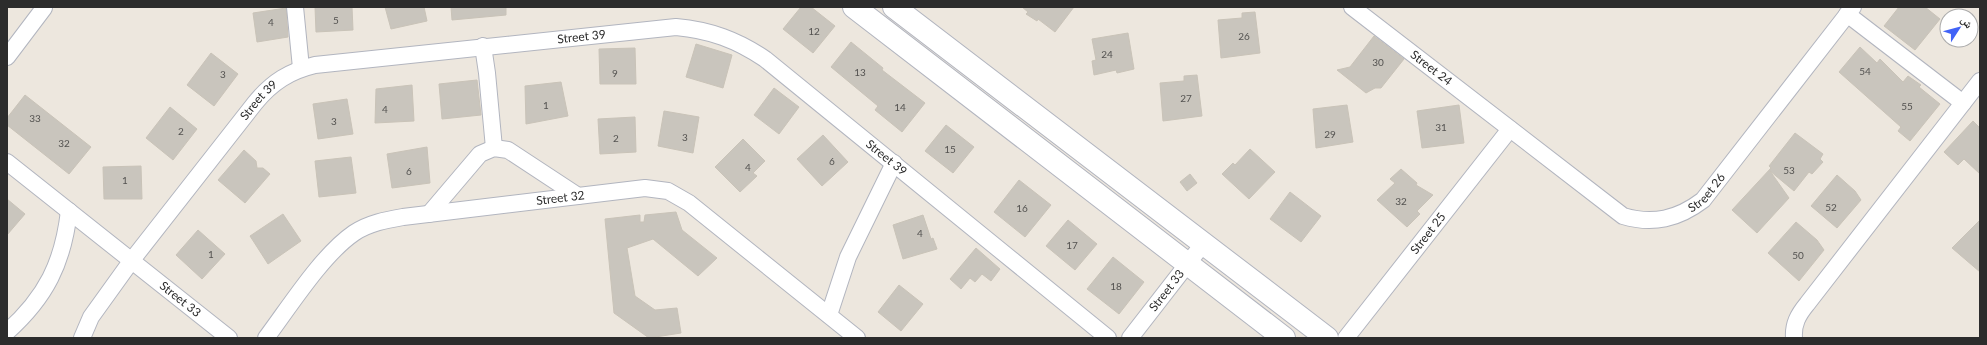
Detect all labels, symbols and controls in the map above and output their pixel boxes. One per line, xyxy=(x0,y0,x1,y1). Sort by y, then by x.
north arrow xyxy=(1939,8,1979,48)
text: ش xyxy=(1957,13,1976,32)
house number: 5 xyxy=(333,14,339,26)
house number: 4 xyxy=(268,16,274,28)
house number: 12 xyxy=(808,25,820,37)
street label: Street 39 xyxy=(557,26,607,46)
house number: 26 xyxy=(1238,30,1250,42)
street label: Street 24 xyxy=(1408,47,1455,88)
house number: 24 xyxy=(1101,48,1113,60)
house number: 30 xyxy=(1372,56,1384,68)
house number: 54 xyxy=(1859,65,1871,77)
house number: 13 xyxy=(854,66,866,78)
house number: 9 xyxy=(612,67,618,79)
house number: 3 xyxy=(220,68,226,80)
street label: Street 39 xyxy=(236,77,280,123)
house number: 27 xyxy=(1180,92,1192,104)
house number: 1 xyxy=(543,99,549,111)
house number: 55 xyxy=(1901,100,1913,112)
house number: 14 xyxy=(894,101,906,113)
house number: 4 xyxy=(382,103,388,115)
house number: 33 xyxy=(29,112,41,124)
house number: 3 xyxy=(331,115,337,127)
house number: 31 xyxy=(1435,121,1447,133)
house number: 2 xyxy=(178,125,184,137)
house number: 29 xyxy=(1324,128,1336,140)
house number: 3 xyxy=(682,131,688,143)
house number: 2 xyxy=(613,132,619,144)
street label: Street 39 xyxy=(863,136,910,178)
house number: 32 xyxy=(58,137,70,149)
house number: 15 xyxy=(944,143,956,155)
house number: 6 xyxy=(829,155,835,167)
house number: 4 xyxy=(745,161,751,173)
house number: 53 xyxy=(1783,164,1795,176)
house number: 6 xyxy=(406,165,412,177)
street label: Street 26 xyxy=(1685,170,1728,215)
house number: 1 xyxy=(122,174,128,186)
street label: Street 32 xyxy=(535,187,585,208)
house number: 32 xyxy=(1395,195,1407,207)
house number: 52 xyxy=(1825,201,1837,213)
house number: 16 xyxy=(1016,202,1028,214)
street label: Street 25 xyxy=(1407,209,1449,257)
house number: 4 xyxy=(917,227,923,239)
house number: 17 xyxy=(1066,239,1078,251)
house number: 1 xyxy=(208,248,214,260)
house number: 50 xyxy=(1792,249,1804,261)
street label: Street 33 xyxy=(1146,266,1187,314)
street label: Street 33 xyxy=(157,278,204,320)
house number: 18 xyxy=(1110,280,1122,292)

